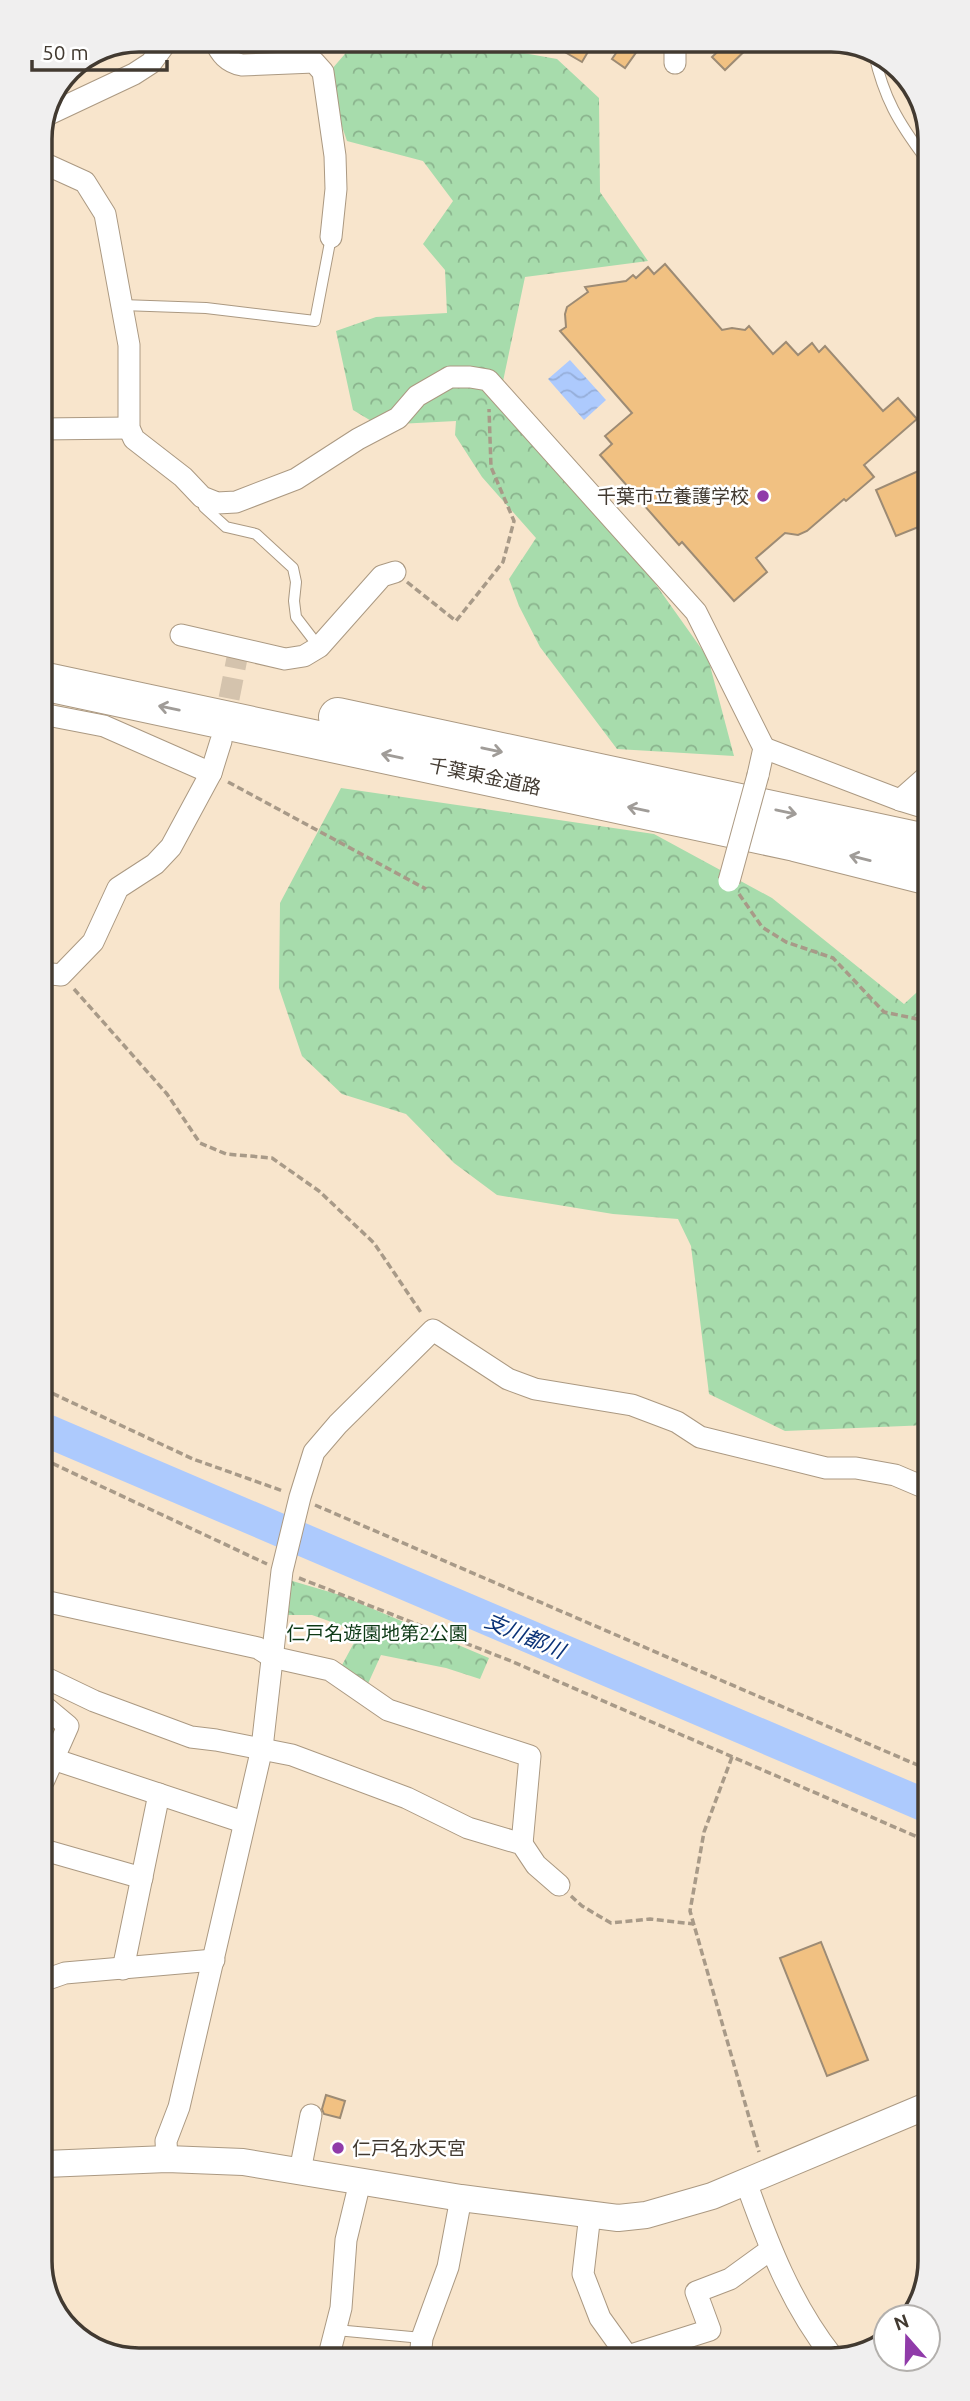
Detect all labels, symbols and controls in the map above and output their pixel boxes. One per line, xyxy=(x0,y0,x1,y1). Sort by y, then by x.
scale bar xyxy=(32,28,166,72)
text: 50 m xyxy=(42,40,89,64)
place label: 千葉市立養護学校 xyxy=(597,485,749,507)
marker: 千葉市立養護学校 xyxy=(755,488,771,504)
one-way arrow xyxy=(158,701,181,715)
one-way arrow xyxy=(480,743,503,757)
one-way arrow xyxy=(381,748,404,762)
street label: 千葉東金道路 xyxy=(427,753,543,799)
one-way arrow xyxy=(627,801,650,815)
one-way arrow xyxy=(774,806,797,820)
one-way arrow xyxy=(849,851,872,864)
water label: 支川都川 xyxy=(482,1608,570,1663)
park label: 仁戸名遊園地第2公園 xyxy=(286,1622,468,1644)
place label: 仁戸名水天宮 xyxy=(352,2137,466,2159)
marker: 仁戸名水天宮 xyxy=(330,2140,346,2156)
north arrow xyxy=(872,2303,942,2373)
text: N xyxy=(891,2309,912,2335)

